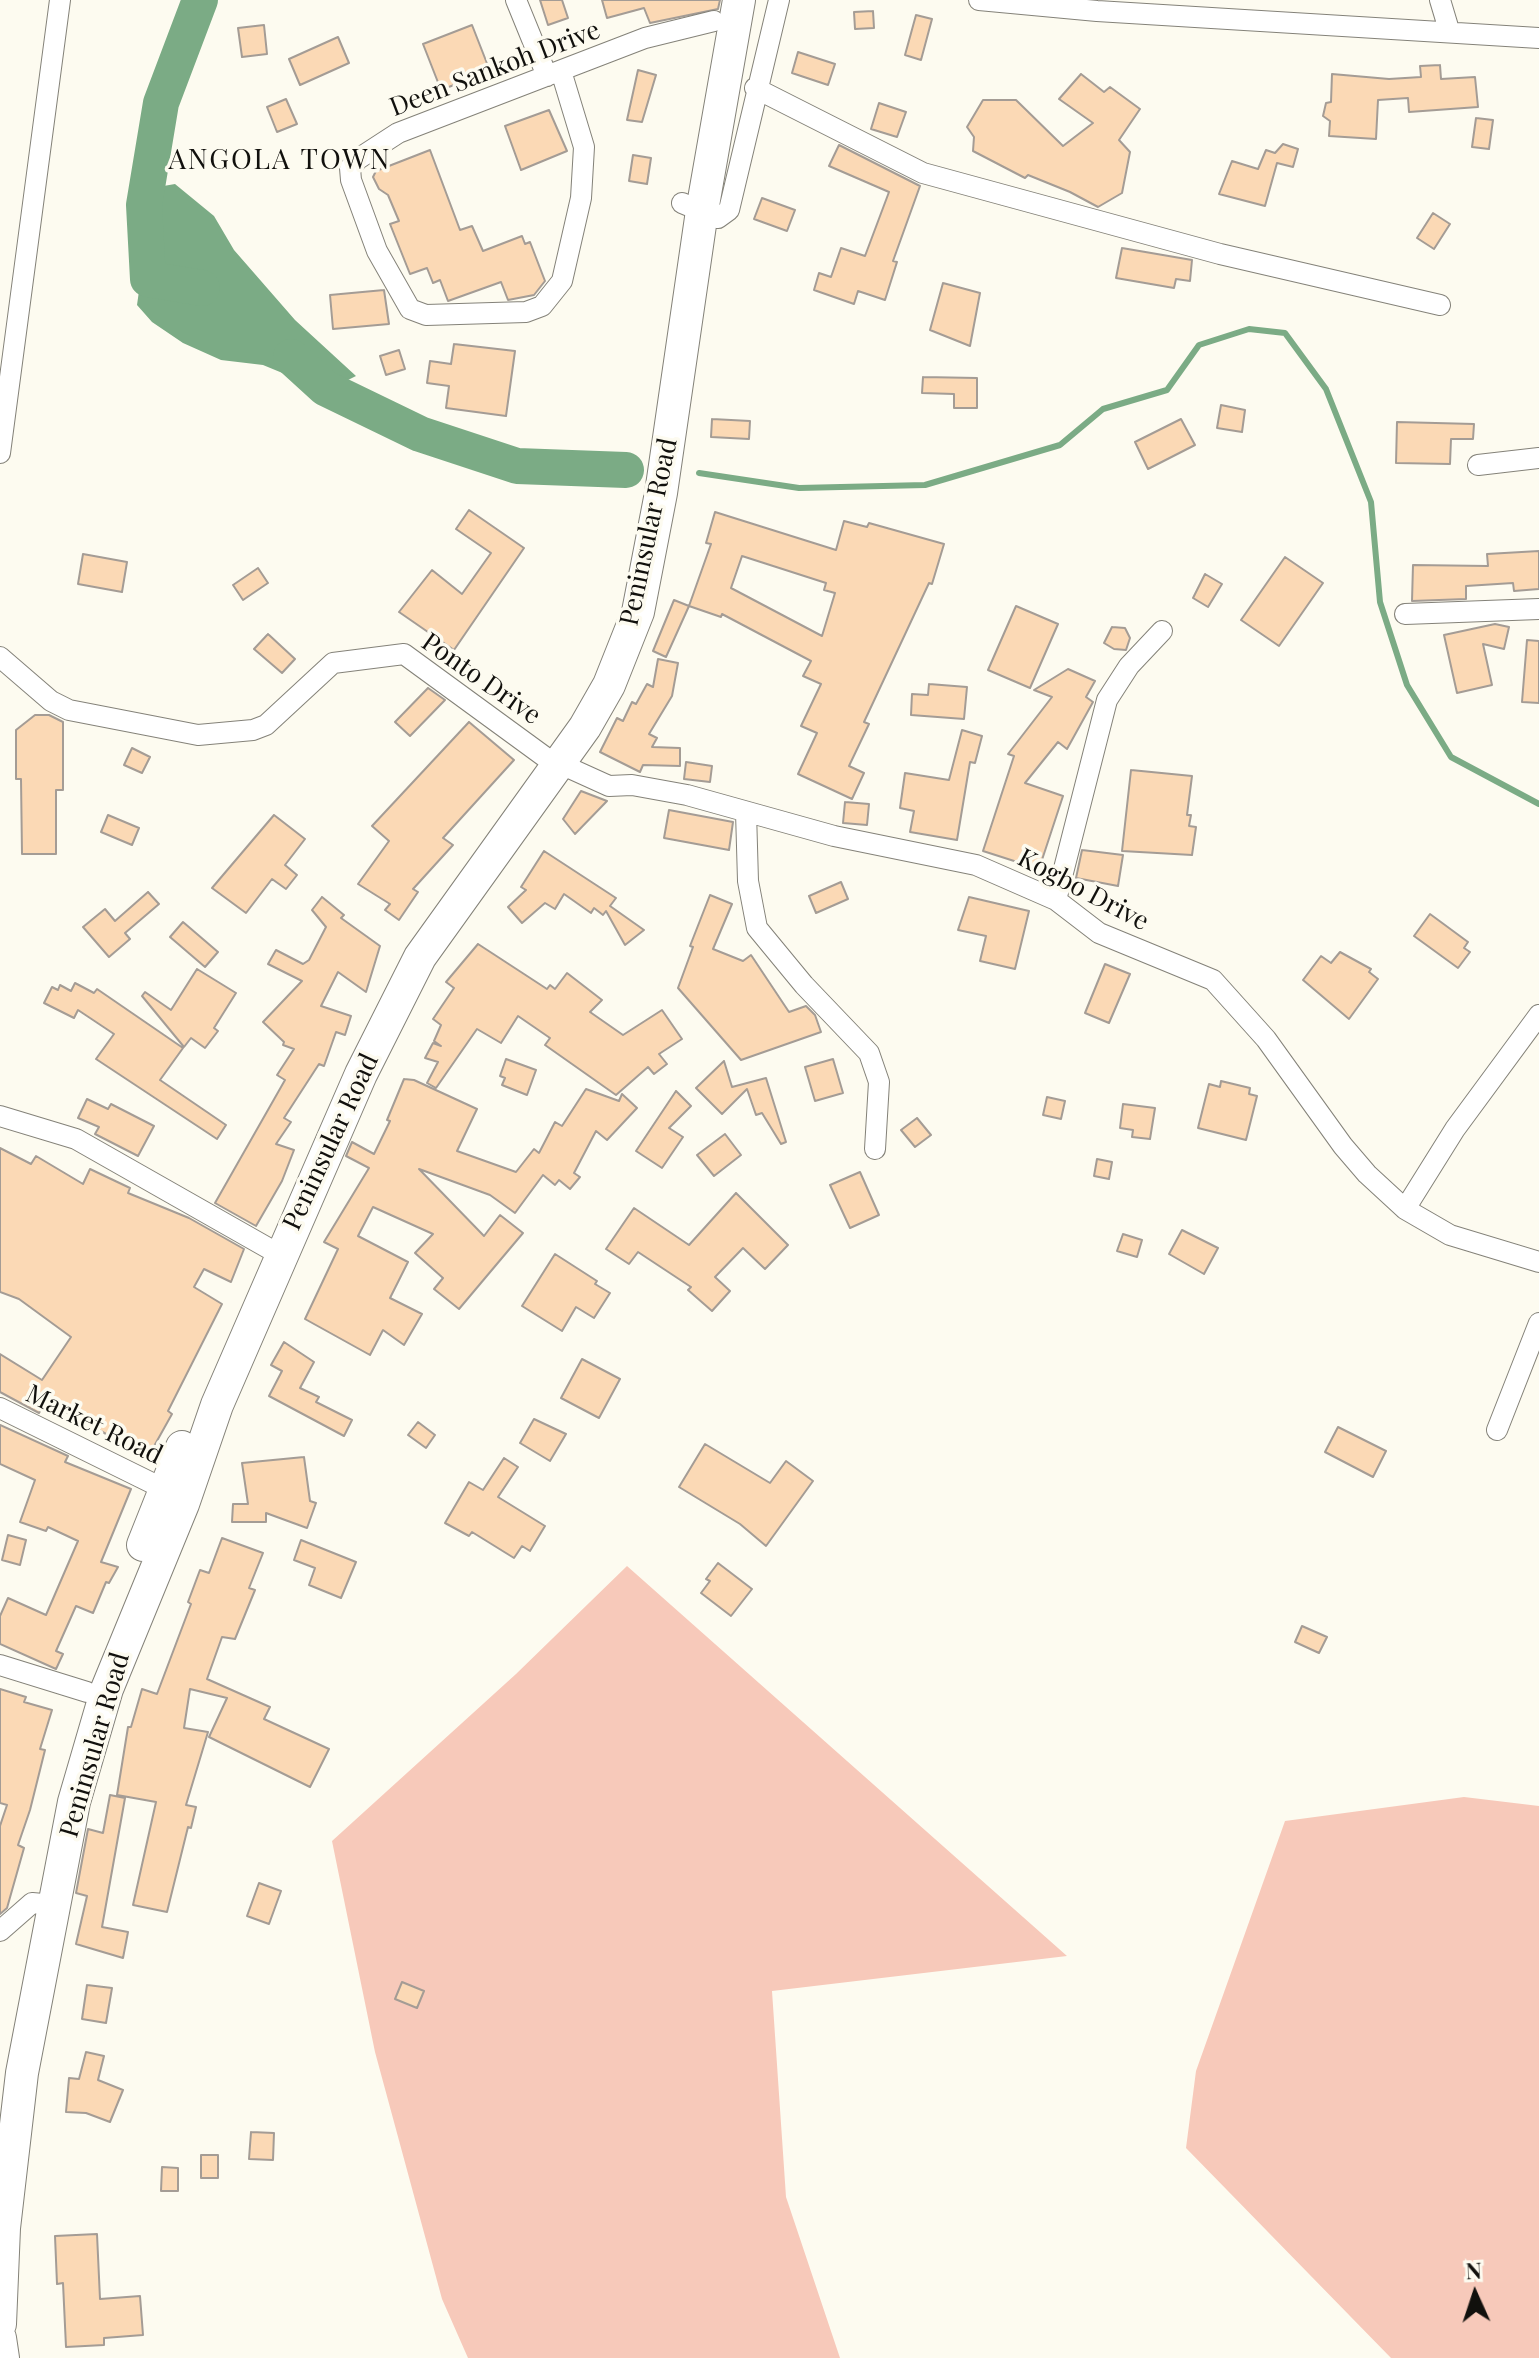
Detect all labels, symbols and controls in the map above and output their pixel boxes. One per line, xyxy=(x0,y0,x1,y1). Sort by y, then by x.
street label: Deen Sankoh Drive xyxy=(386,15,604,123)
district label: ANGOLA TOWN xyxy=(169,143,391,177)
street label: Peninsular Road xyxy=(614,435,684,629)
street label: Ponto Drive xyxy=(415,627,547,731)
street label: Kogbo Drive xyxy=(1012,842,1154,938)
street label: Peninsular Road xyxy=(276,1049,386,1235)
street label: Market Road xyxy=(21,1379,167,1471)
street label: Peninsular Road xyxy=(54,1649,136,1841)
north arrow xyxy=(1435,2254,1515,2334)
text: N xyxy=(1465,2255,1482,2285)

